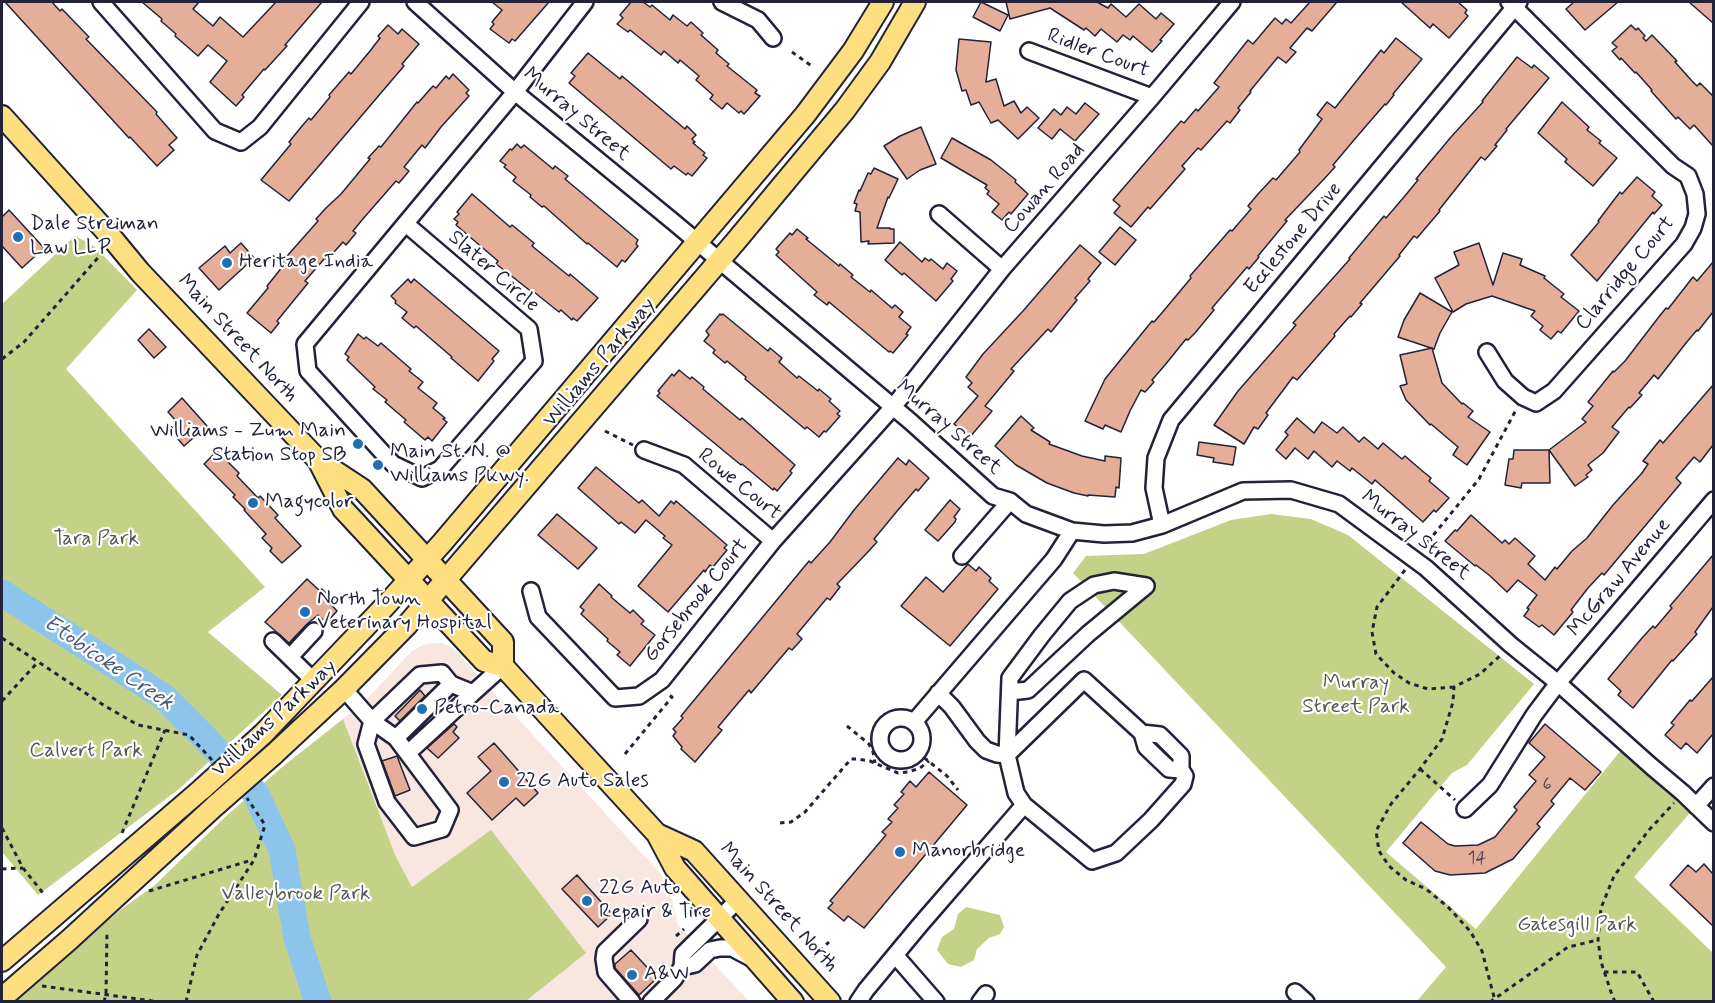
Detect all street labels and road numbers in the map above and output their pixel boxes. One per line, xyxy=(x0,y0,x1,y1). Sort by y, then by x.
street label: Ridler Court xyxy=(1043,24,1153,84)
street label: Murray Street xyxy=(517,63,635,167)
street label: Cowan Road xyxy=(999,139,1091,239)
street label: Ecclestone Drive xyxy=(1240,178,1348,300)
street label: Clarridge Court xyxy=(1571,212,1681,336)
street label: Slater Circle xyxy=(442,226,544,318)
street label: Main Street North xyxy=(171,270,303,408)
street label: Williams Parkway xyxy=(539,293,661,433)
street label: Murray Street xyxy=(890,375,1006,481)
street label: Rowe Court xyxy=(692,444,786,526)
street label: Murray Street xyxy=(1355,485,1475,587)
street label: McGraw Avenue xyxy=(1563,513,1677,643)
street label: Gorsebrook Court xyxy=(639,534,755,668)
street label: Williams Parkway xyxy=(208,655,342,783)
street label: Main Street North xyxy=(713,838,843,978)

